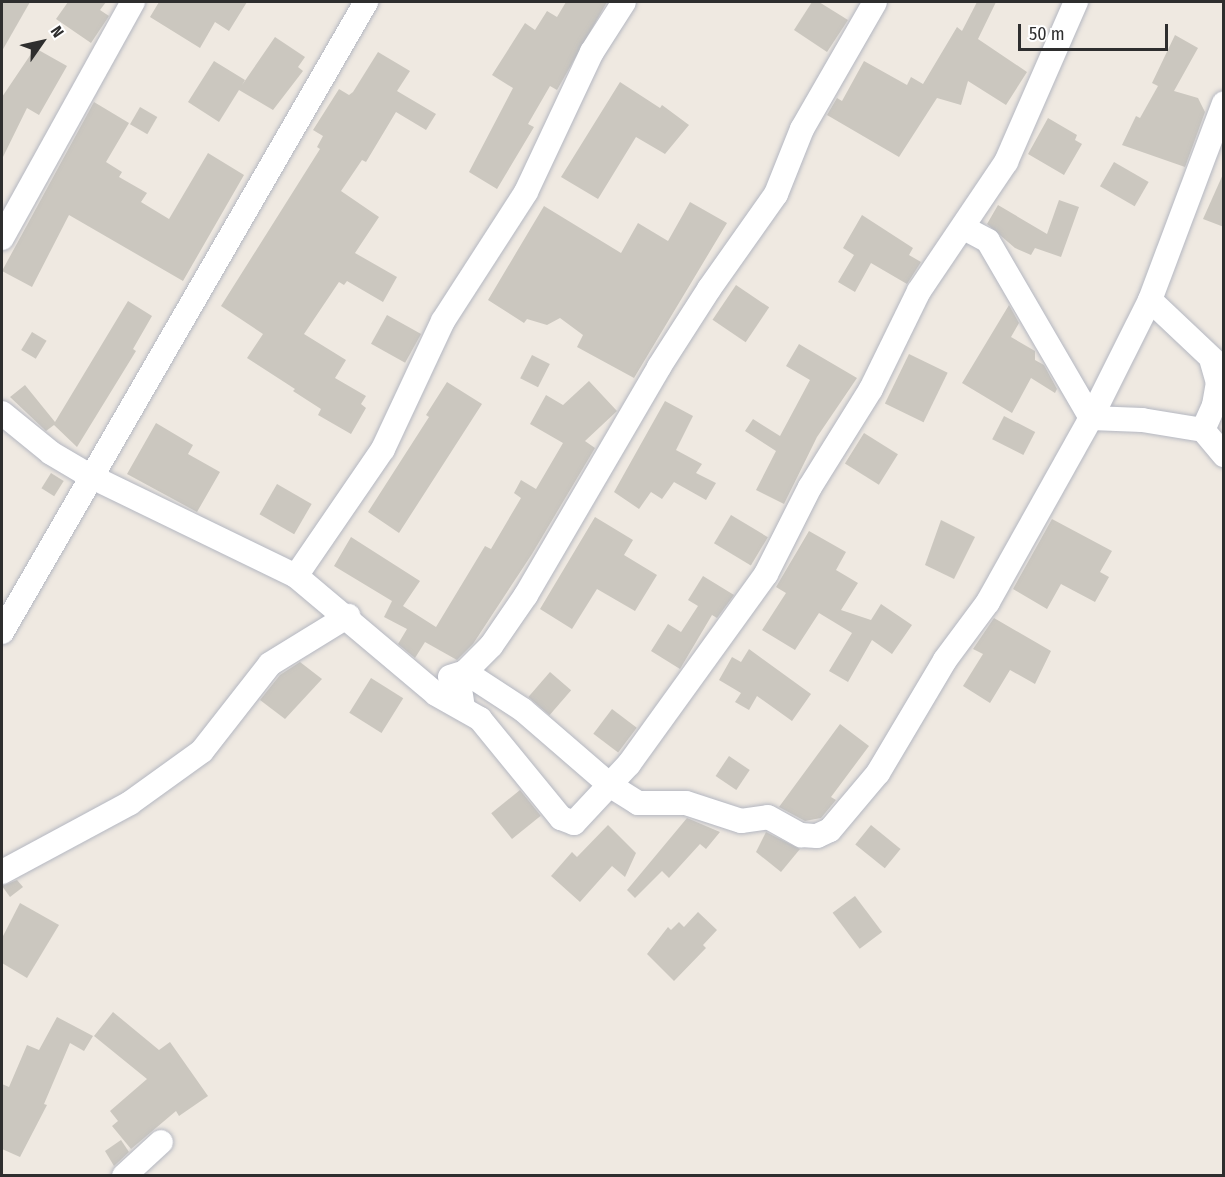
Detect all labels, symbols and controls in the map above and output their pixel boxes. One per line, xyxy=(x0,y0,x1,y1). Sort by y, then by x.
north arrow xyxy=(12,12,72,72)
scale bar xyxy=(1021,12,1171,50)
text: N xyxy=(47,22,68,41)
text: 50 m xyxy=(1029,23,1065,45)

